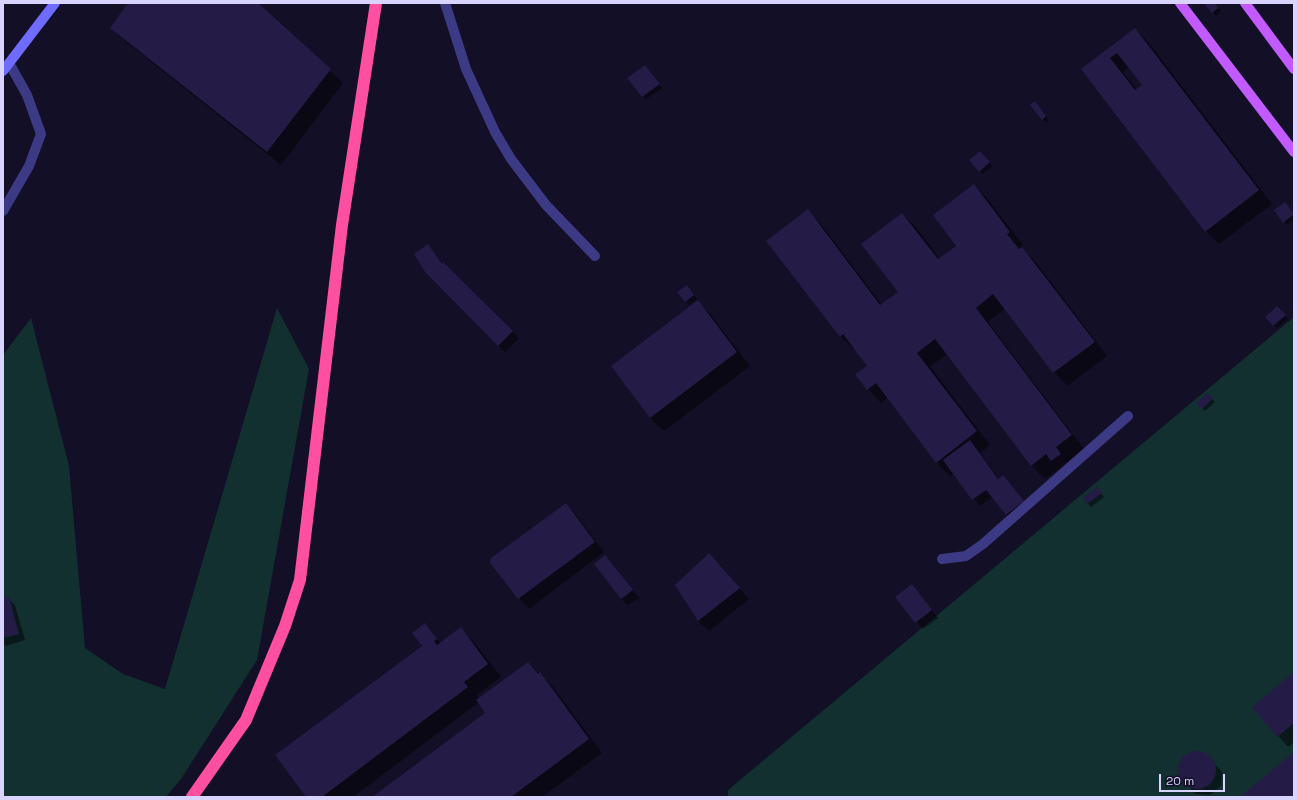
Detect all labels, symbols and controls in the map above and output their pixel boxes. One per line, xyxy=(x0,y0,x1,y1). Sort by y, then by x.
scale bar xyxy=(1161,766,1227,792)
text: 20 m xyxy=(1166,773,1194,789)

